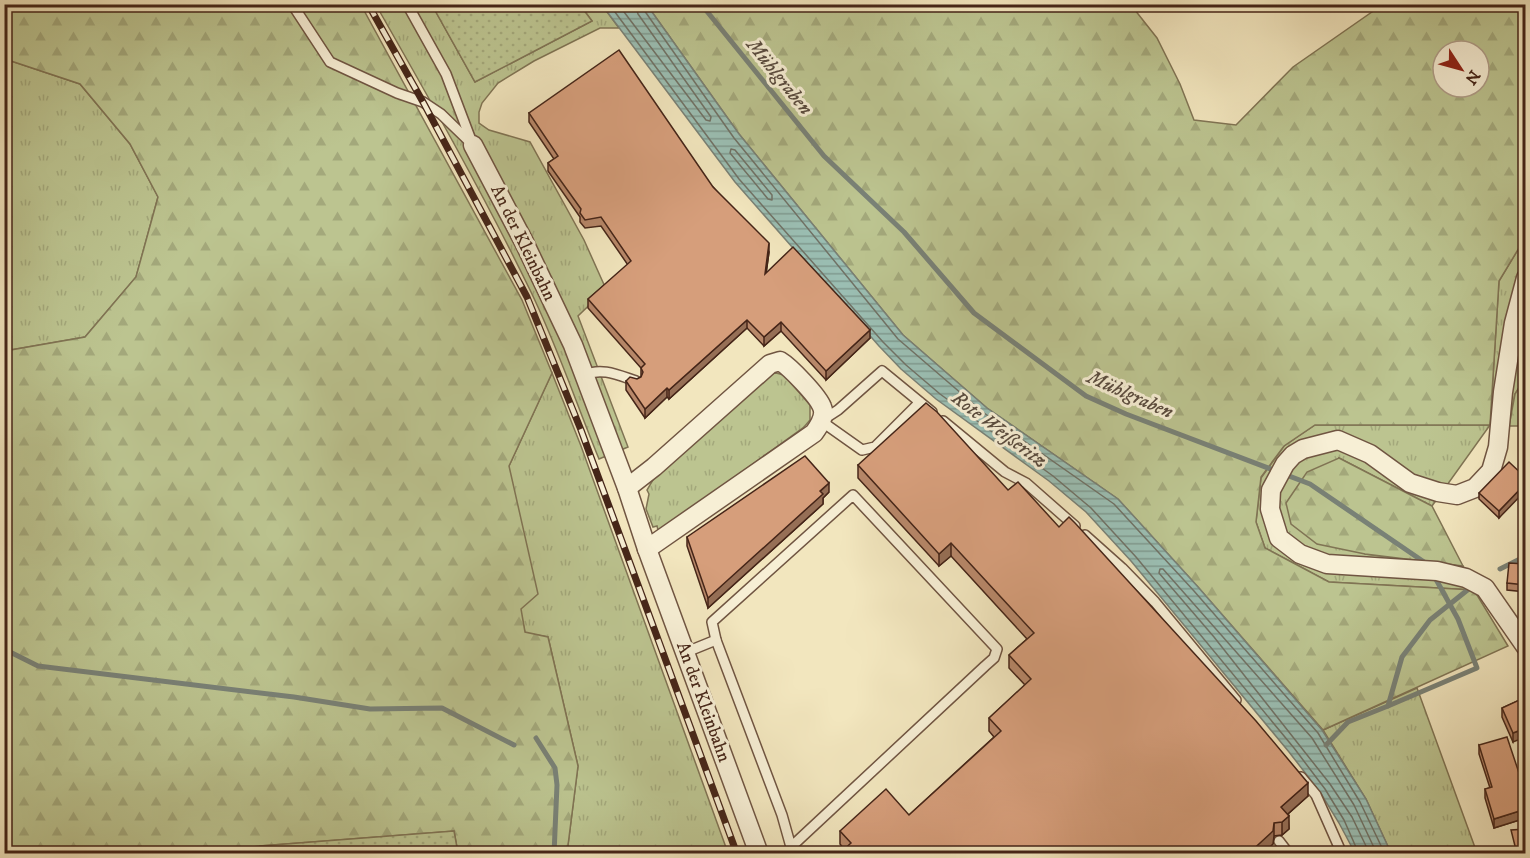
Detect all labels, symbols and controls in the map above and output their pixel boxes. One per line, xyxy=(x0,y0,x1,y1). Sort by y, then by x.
water label: Mühlgraben xyxy=(739,32,818,120)
north arrow xyxy=(1431,39,1491,99)
text: N xyxy=(1460,66,1484,88)
street label: An der Kleinbahn xyxy=(485,181,561,305)
water label: Mühlgraben xyxy=(1081,364,1177,425)
water label: Rote Weißeritz xyxy=(945,385,1052,474)
street label: An der Kleinbahn xyxy=(671,639,735,766)

